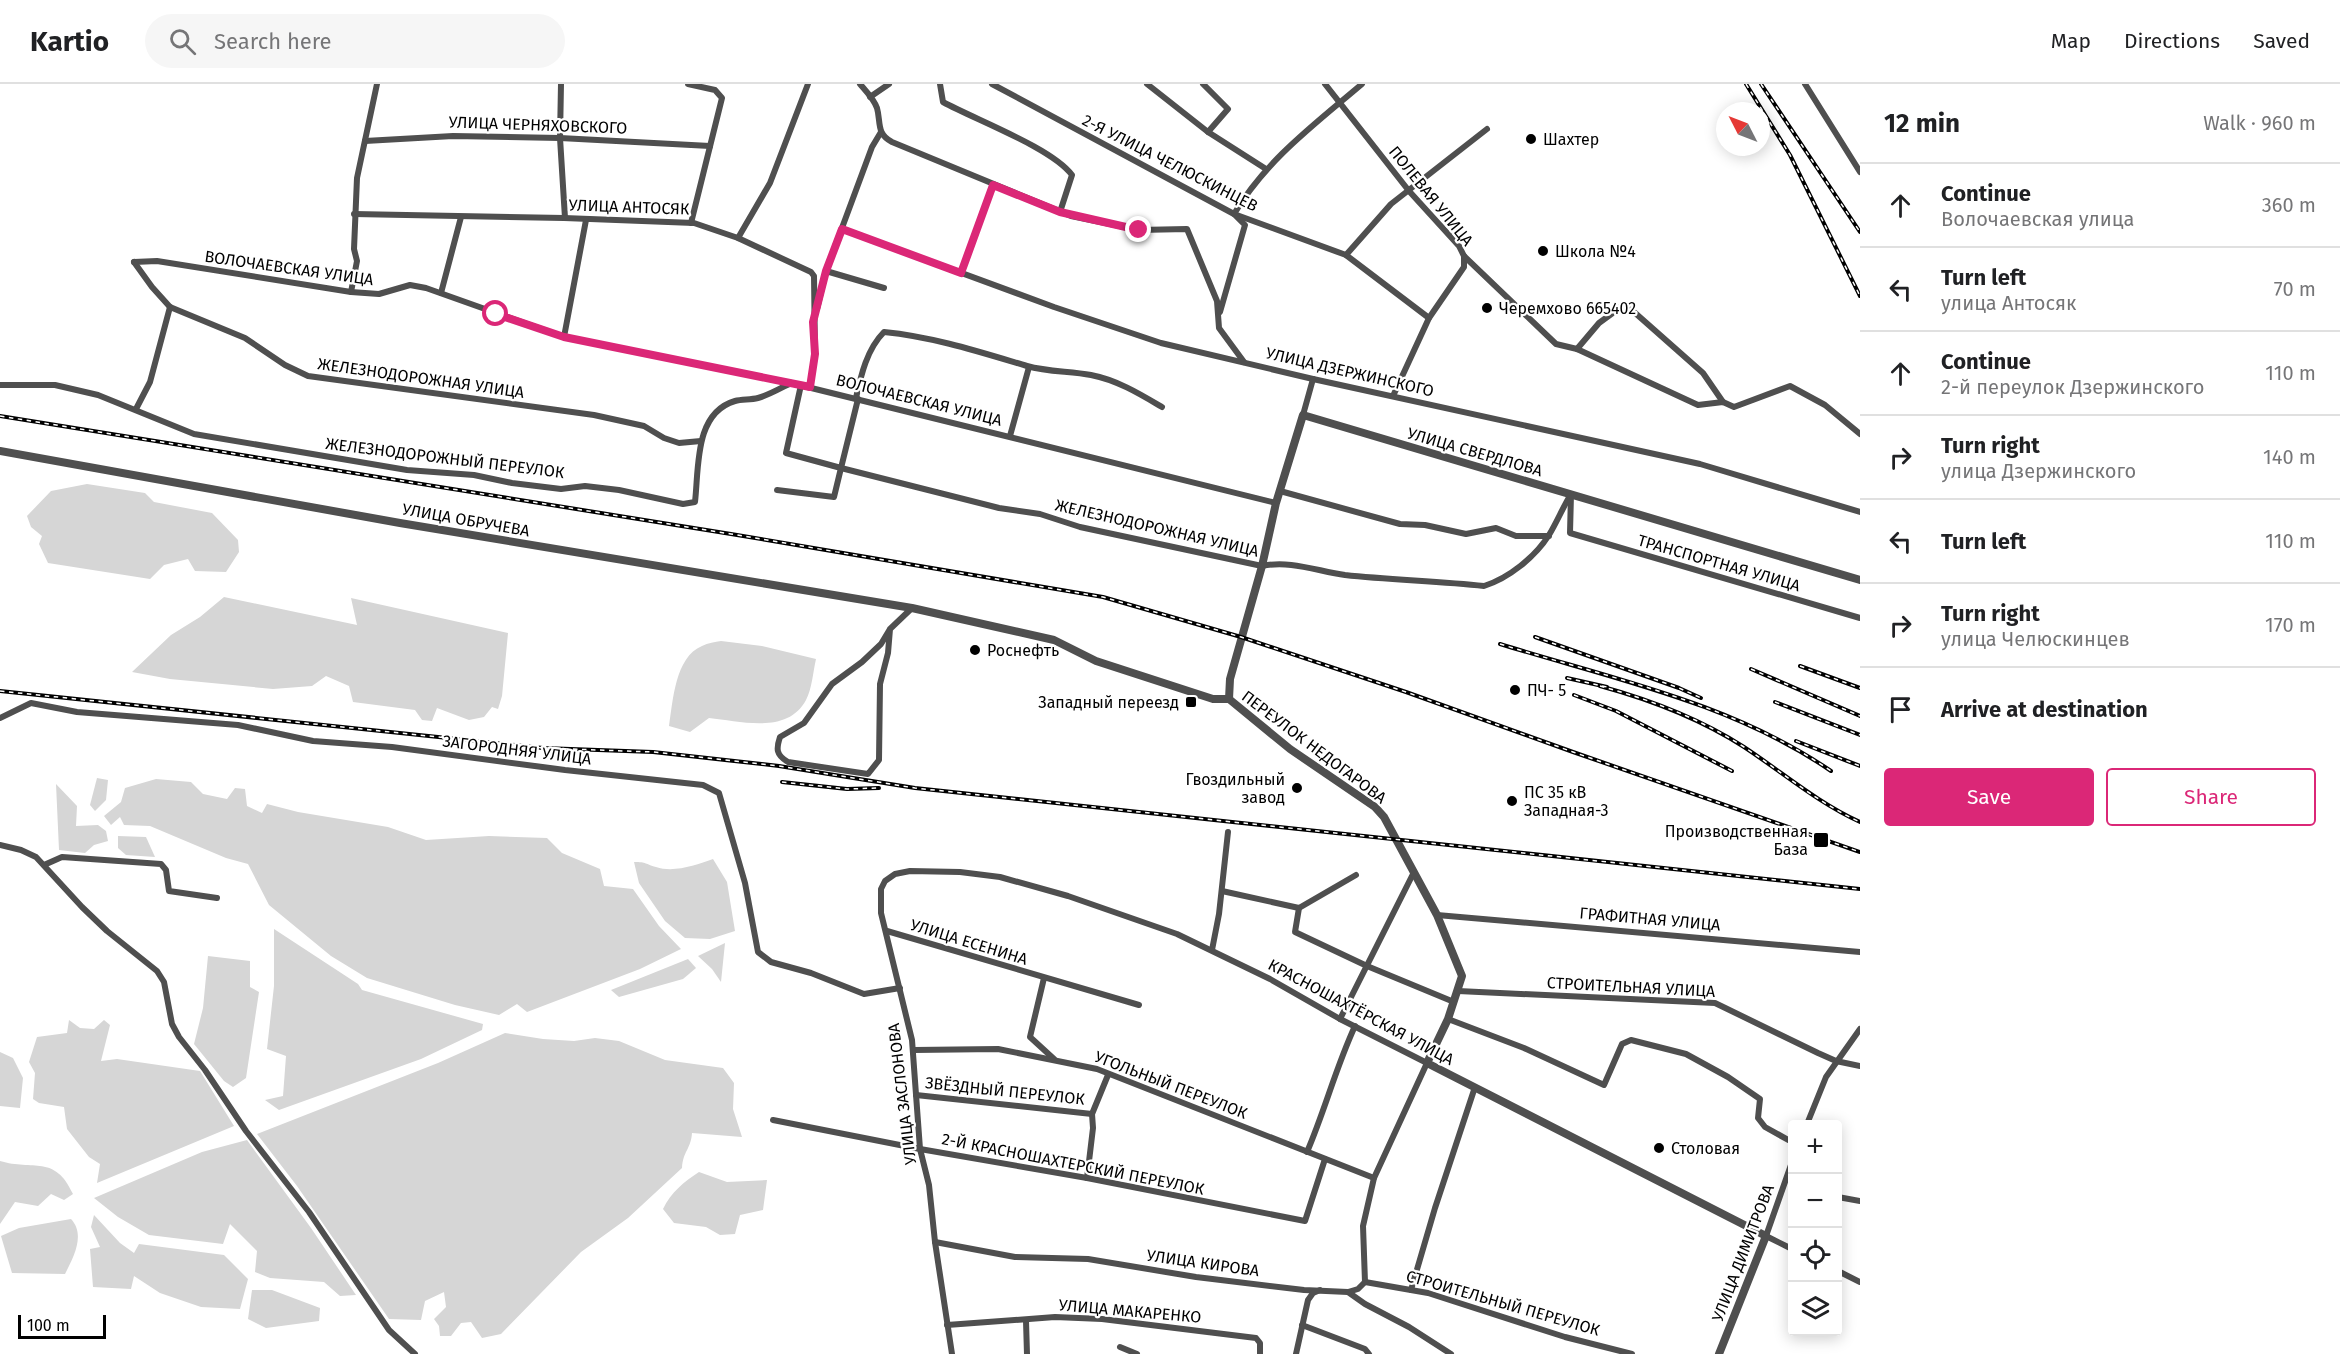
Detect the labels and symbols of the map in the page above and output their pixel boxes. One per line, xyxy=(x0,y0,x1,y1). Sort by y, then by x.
north arrow xyxy=(1716,102,1770,156)
street label: 2-Я УЛИЦА ЧЕЛЮСКИНЦЕВ xyxy=(1079,110,1261,216)
street label: УЛИЦА ЧЕРНЯХОВСКОГО xyxy=(448,112,628,138)
place label: Шахтер xyxy=(1543,130,1599,149)
marker: Шахтер xyxy=(1524,132,1538,146)
street label: ПОЛЕВАЯ УЛИЦА xyxy=(1385,142,1478,250)
street label: УЛИЦА АНТОСЯК xyxy=(568,195,690,219)
route end xyxy=(1125,216,1151,242)
place label: Школа №4 xyxy=(1555,242,1636,261)
marker: Школа №4 xyxy=(1536,244,1550,258)
street label: ВОЛОЧАЕВСКАЯ УЛИЦА xyxy=(203,247,376,289)
place label: Черемхово 665402 xyxy=(1499,299,1636,318)
route start xyxy=(482,300,508,326)
marker: Черемхово 665402 xyxy=(1480,301,1494,315)
street label: УЛИЦА ДЗЕРЖИНСКОГО xyxy=(1264,343,1436,401)
street label: ЖЕЛЕЗНОДОРОЖНАЯ УЛИЦА xyxy=(317,354,526,402)
street label: ВОЛОЧАЕВСКАЯ УЛИЦА xyxy=(834,370,1005,430)
street label: УЛИЦА СВЕРДЛОВА xyxy=(1405,424,1546,481)
street label: ЖЕЛЕЗНОДОРОЖНЫЙ ПЕРЕУЛОК xyxy=(324,434,566,482)
street label: ЖЕЛЕЗНОДОРОЖНАЯ УЛИЦА xyxy=(1053,495,1261,561)
street label: УЛИЦА ОБРУЧЕВА xyxy=(401,499,532,541)
street label: ТРАНСПОРТНАЯ УЛИЦА xyxy=(1636,531,1803,596)
place label: Роснефть xyxy=(987,641,1059,660)
marker: Роснефть xyxy=(968,643,982,657)
place label: ПЧ- 5 xyxy=(1527,681,1566,700)
marker: ПЧ- 5 xyxy=(1508,683,1522,697)
street label: ПЕРЕУЛОК НЕДОГАРОВА xyxy=(1238,686,1391,808)
place label: Западный переезд xyxy=(1038,693,1179,712)
marker: Западный переезд xyxy=(1184,695,1198,709)
street label: ЗАГОРОДНЯЯ УЛИЦА xyxy=(442,731,593,769)
place label: Гвоздильный завод xyxy=(1186,770,1285,807)
marker: Гвоздильный завод xyxy=(1290,781,1304,795)
place label: ПС 35 кВ Западная-3 xyxy=(1524,783,1609,820)
marker: ПС 35 кВ Западная-3 xyxy=(1505,794,1519,808)
place label: Производственная База xyxy=(1665,822,1808,859)
marker: Производственная База xyxy=(1812,831,1830,849)
street label: ГРАФИТНАЯ УЛИЦА xyxy=(1579,903,1722,935)
street label: УЛИЦА ЕСЕНИНА xyxy=(908,915,1031,969)
street label: КРАСНОШАХТЁРСКАЯ УЛИЦА xyxy=(1265,955,1458,1069)
street label: СТРОИТЕЛЬНАЯ УЛИЦА xyxy=(1546,973,1716,1001)
street label: УЛИЦА ЗАСЛОНОВА xyxy=(884,1021,920,1166)
street label: УГОЛЬНЫЙ ПЕРЕУЛОК xyxy=(1092,1047,1251,1123)
street label: ЗВЁЗДНЫЙ ПЕРЕУЛОК xyxy=(924,1073,1086,1109)
street label: 2-Й КРАСНОШАХТЕРСКИЙ ПЕРЕУЛОК xyxy=(940,1129,1206,1199)
place label: Столовая xyxy=(1671,1139,1740,1158)
marker: Столовая xyxy=(1652,1141,1666,1155)
street label: УЛИЦА ДИМИТРОВА xyxy=(1708,1181,1778,1324)
street label: УЛИЦА КИРОВА xyxy=(1146,1246,1261,1280)
street label: СТРОИТЕЛЬНЫЙ ПЕРЕУЛОК xyxy=(1404,1266,1603,1340)
street label: УЛИЦА МАКАРЕНКО xyxy=(1058,1295,1202,1327)
scale bar xyxy=(18,1312,106,1340)

